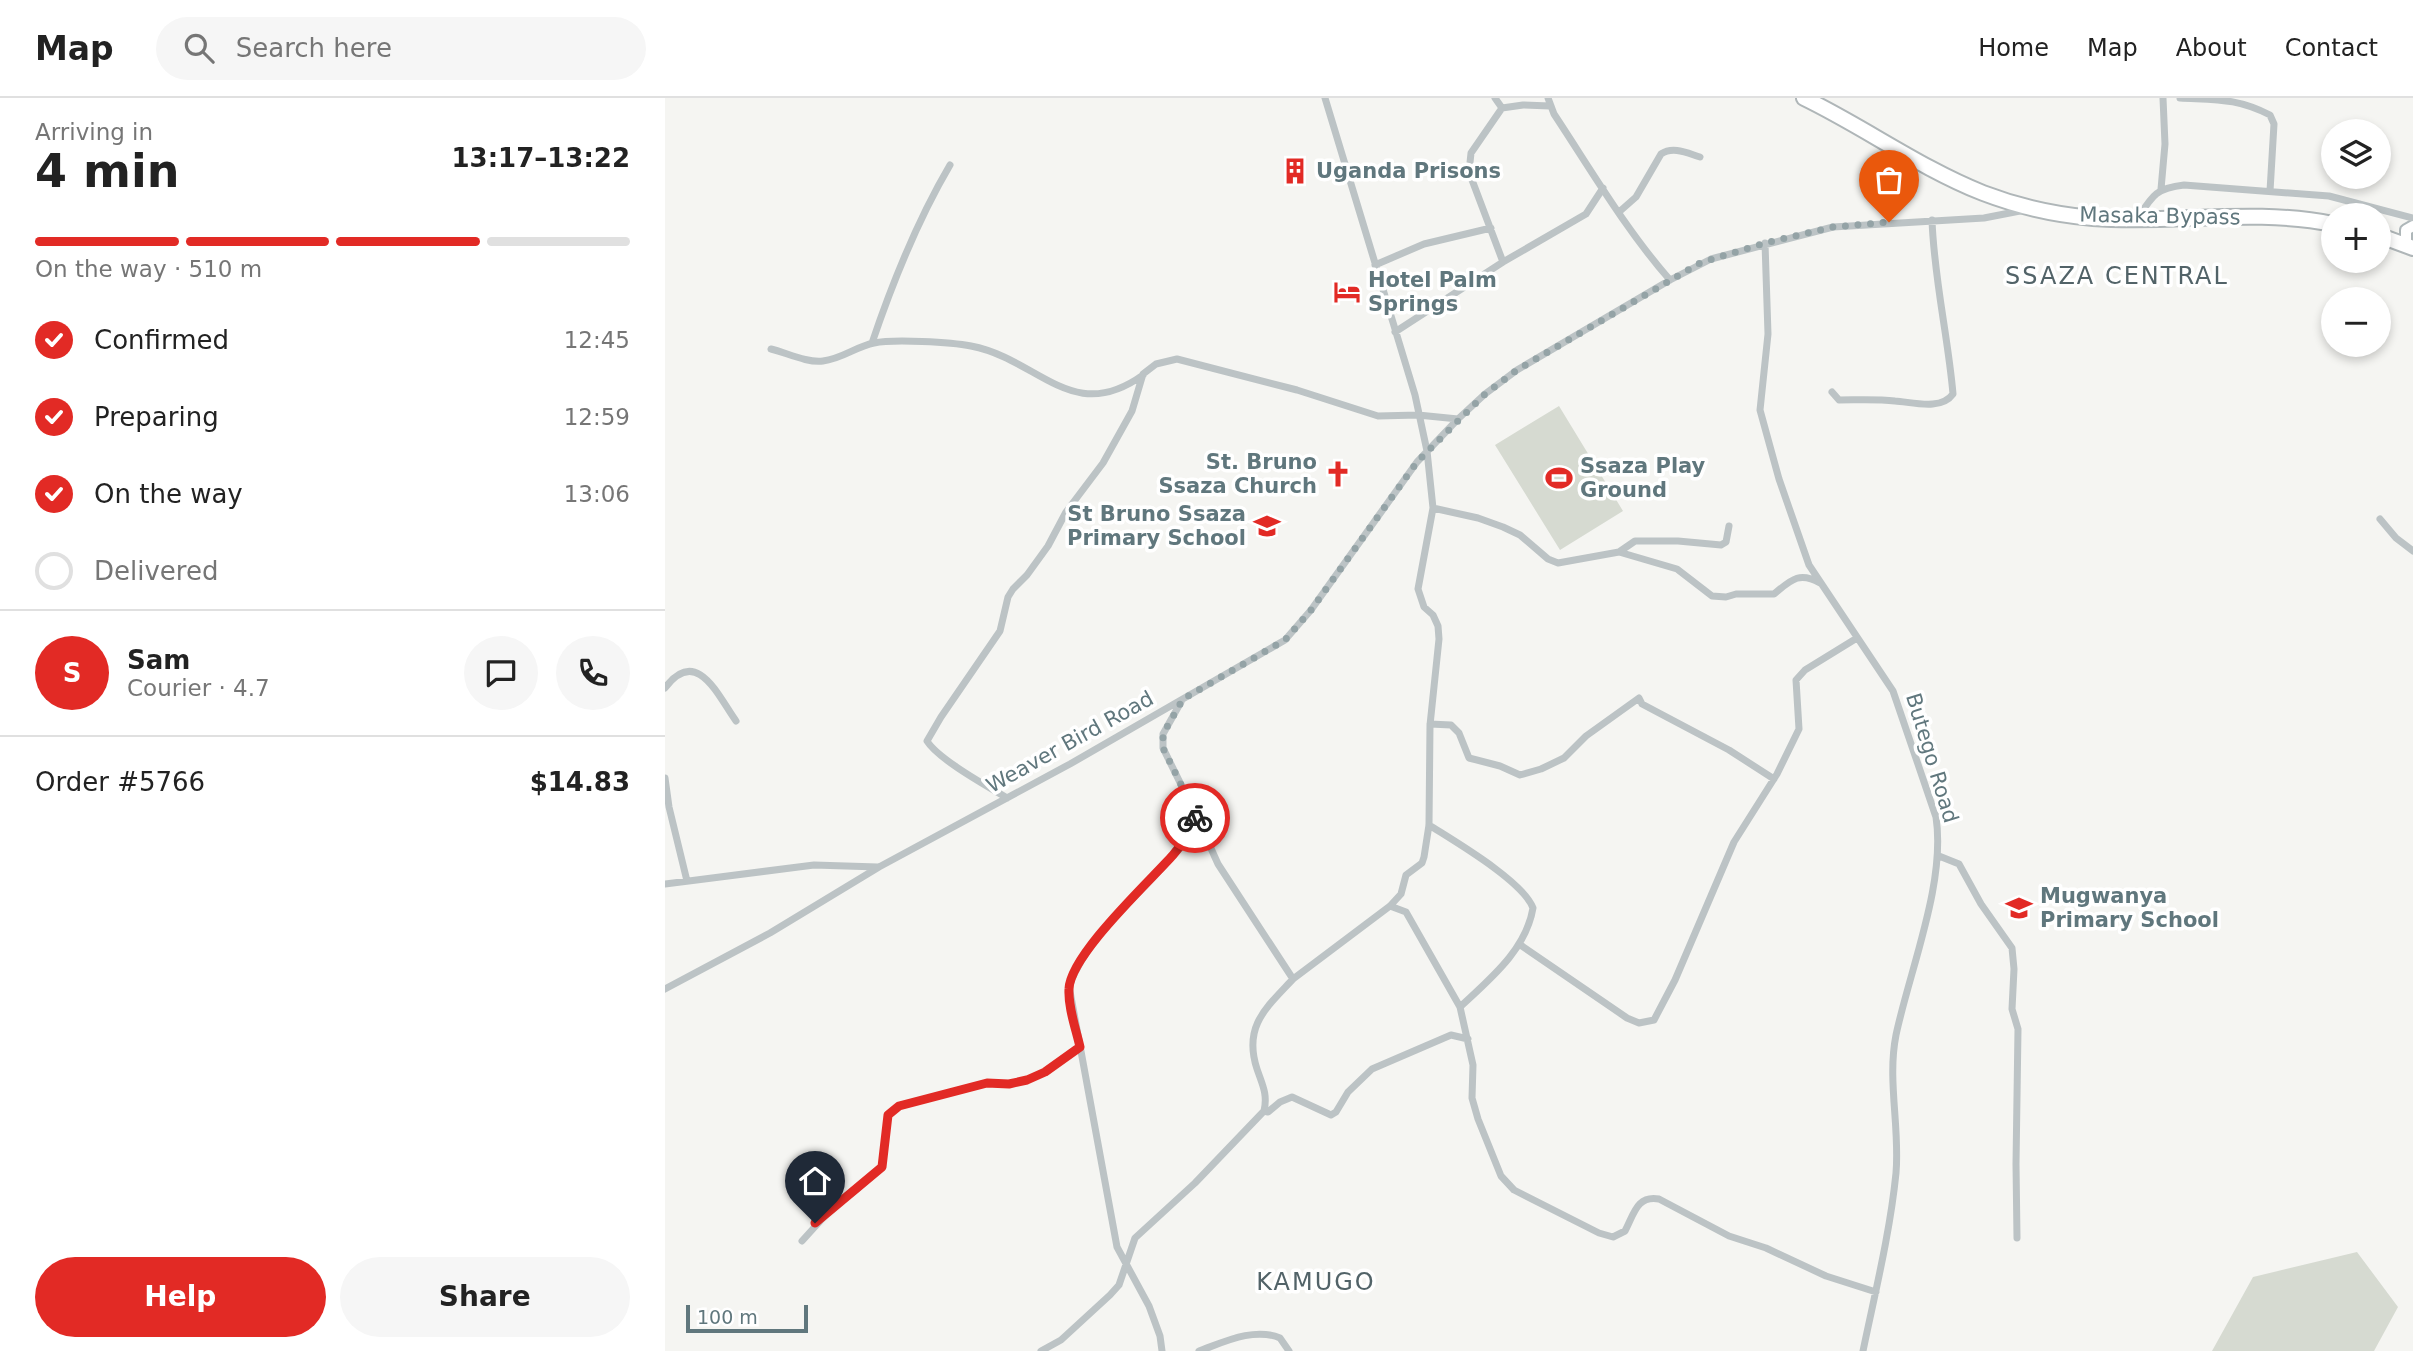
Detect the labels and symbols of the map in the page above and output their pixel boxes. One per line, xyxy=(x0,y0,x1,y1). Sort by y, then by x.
pin xyxy=(1859,150,1919,222)
building icon: Uganda Prisons xyxy=(1280,156,1310,186)
place label: Uganda Prisons xyxy=(1316,159,1501,183)
street label: Masaka Bypass xyxy=(2079,203,2241,229)
district label: SSAZA CENTRAL xyxy=(2005,262,2229,290)
place label: Hotel Palm Springs xyxy=(1368,268,1497,316)
hotel icon: Hotel Palm Springs xyxy=(1332,277,1362,307)
place label: St. Bruno Ssaza Church xyxy=(1158,450,1317,498)
place label: Ssaza Play Ground xyxy=(1580,454,1706,502)
church icon: St. Bruno Ssaza Church xyxy=(1323,459,1353,489)
sports icon: Ssaza Play Ground xyxy=(1544,463,1574,493)
place label: St Bruno Ssaza Primary School xyxy=(1067,502,1246,550)
school or university icon: St Bruno Ssaza Primary School xyxy=(1252,511,1282,541)
street label: Weaver Bird Road xyxy=(982,686,1158,798)
street label: Butego Road xyxy=(1901,690,1963,826)
courier xyxy=(1160,783,1230,853)
place label: Mugwanya Primary School xyxy=(2040,884,2219,932)
school or university icon: Mugwanya Primary School xyxy=(2004,893,2034,923)
pin xyxy=(785,1151,845,1223)
district label: KAMUGO xyxy=(1256,1268,1376,1296)
scale bar xyxy=(686,1302,809,1334)

